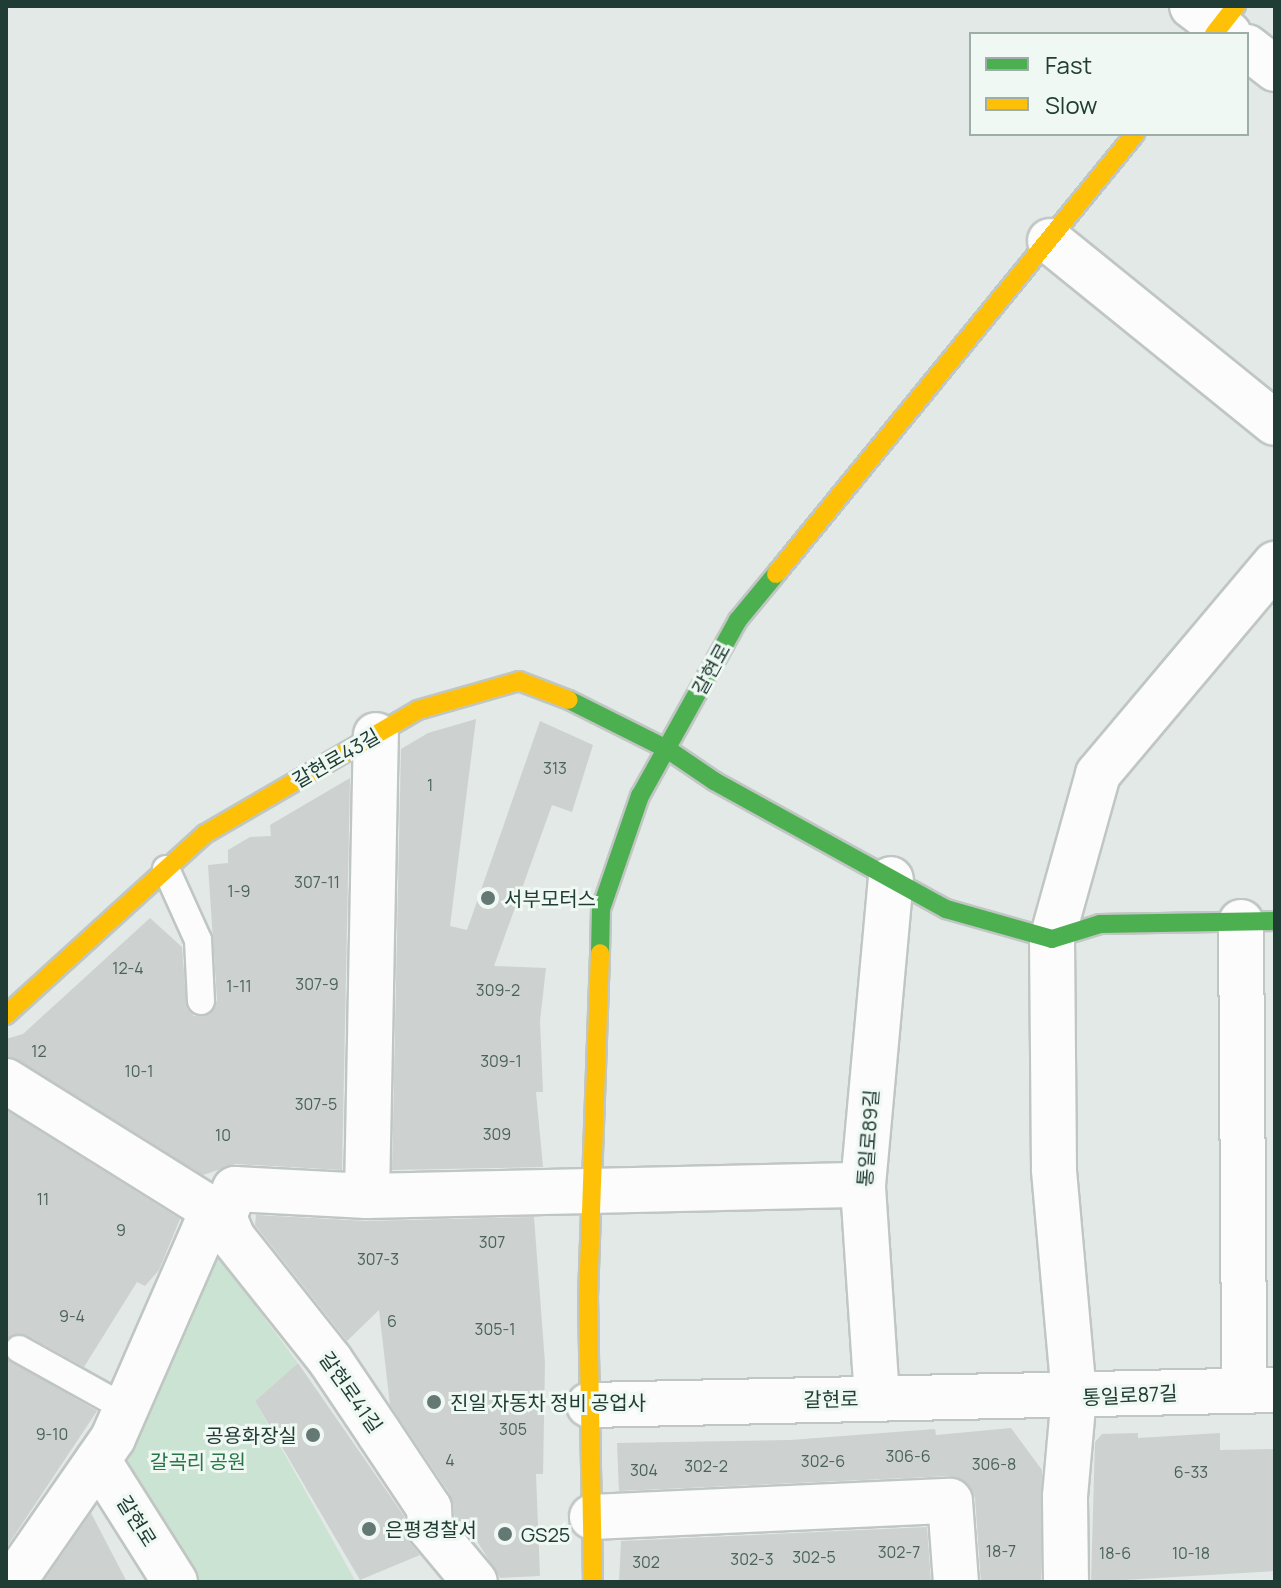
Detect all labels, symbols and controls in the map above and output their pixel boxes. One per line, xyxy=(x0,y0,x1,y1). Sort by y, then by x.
legend xyxy=(969,32,1249,136)
text: Fast xyxy=(1045,48,1092,81)
text: Slow xyxy=(1045,88,1098,121)
street label: 갈현로 xyxy=(687,639,735,699)
street label: 갈현로43길 xyxy=(288,723,384,793)
house number: 313 xyxy=(543,758,567,778)
house number: 1 xyxy=(427,775,433,795)
house number: 307-11 xyxy=(294,872,340,892)
house number: 1-9 xyxy=(228,881,250,901)
place label: 서부모터스 xyxy=(504,886,596,910)
marker: 서부모터스 xyxy=(479,889,497,907)
house number: 12-4 xyxy=(112,958,144,978)
house number: 307-9 xyxy=(295,974,339,994)
house number: 1-11 xyxy=(226,976,252,996)
house number: 309-2 xyxy=(476,980,520,1000)
house number: 12 xyxy=(31,1041,47,1061)
house number: 309-1 xyxy=(480,1051,522,1071)
house number: 10-1 xyxy=(125,1061,153,1081)
street label: 통일로89길 xyxy=(853,1088,883,1188)
house number: 307-5 xyxy=(295,1094,337,1114)
house number: 309 xyxy=(483,1124,511,1144)
house number: 10 xyxy=(215,1125,231,1145)
house number: 11 xyxy=(37,1189,49,1209)
house number: 9 xyxy=(116,1220,126,1240)
house number: 307 xyxy=(479,1232,505,1252)
house number: 307-3 xyxy=(357,1249,399,1269)
house number: 9-4 xyxy=(59,1306,85,1326)
house number: 6 xyxy=(387,1311,397,1331)
house number: 305-1 xyxy=(475,1319,515,1339)
street label: 갈현로41길 xyxy=(314,1347,388,1437)
street label: 통일로87길 xyxy=(1082,1381,1178,1409)
street label: 갈현로 xyxy=(803,1387,859,1411)
place label: 진일 자동차 정비 공업사 xyxy=(450,1390,646,1414)
marker: 진일 자동차 정비 공업사 xyxy=(425,1393,443,1411)
house number: 305 xyxy=(499,1419,527,1439)
place label: 공용화장실 xyxy=(205,1423,297,1447)
house number: 9-10 xyxy=(36,1424,68,1444)
marker: 공용화장실 xyxy=(304,1426,322,1444)
house number: 306-6 xyxy=(885,1446,931,1466)
park label: 갈곡리 공원 xyxy=(150,1449,246,1473)
house number: 4 xyxy=(445,1450,455,1470)
house number: 302-6 xyxy=(801,1451,845,1471)
house number: 306-8 xyxy=(972,1454,1016,1474)
house number: 302-2 xyxy=(684,1456,728,1476)
house number: 304 xyxy=(630,1460,658,1480)
house number: 6-33 xyxy=(1174,1462,1208,1482)
street label: 갈현로 xyxy=(112,1491,162,1551)
place label: 은평경찰서 xyxy=(385,1517,477,1541)
marker: 은평경찰서 xyxy=(360,1520,378,1538)
place label: GS25 xyxy=(521,1522,570,1546)
marker: GS25 xyxy=(496,1525,514,1543)
house number: 18-7 xyxy=(986,1541,1016,1561)
house number: 302-7 xyxy=(878,1542,920,1562)
house number: 18-6 xyxy=(1099,1543,1131,1563)
house number: 10-18 xyxy=(1172,1543,1210,1563)
house number: 302-5 xyxy=(792,1547,836,1567)
house number: 302-3 xyxy=(730,1549,774,1569)
house number: 302 xyxy=(632,1552,660,1572)

